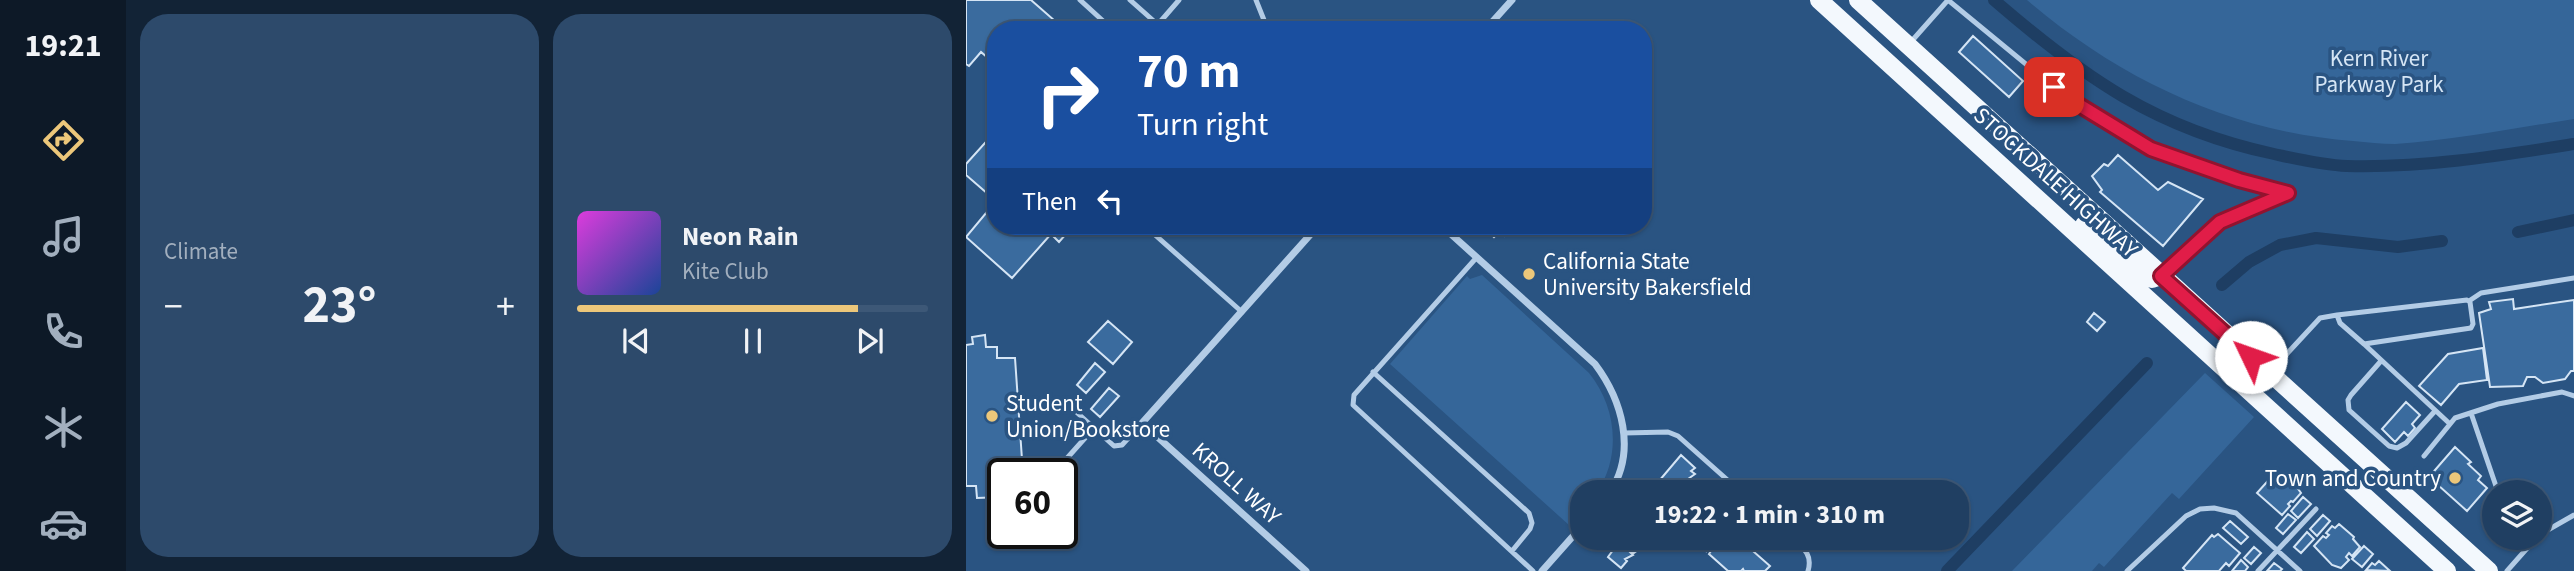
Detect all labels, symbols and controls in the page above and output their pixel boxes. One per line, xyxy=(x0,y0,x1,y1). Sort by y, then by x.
text: 19:21 xyxy=(24,23,102,69)
text: 70 m xyxy=(1137,37,1241,107)
park label: Kern River Parkway Park xyxy=(2314,42,2444,101)
icon: right xyxy=(1022,49,1113,140)
pin xyxy=(2024,57,2084,117)
icon: arrive xyxy=(2035,68,2073,106)
street label: STOCKDALE HIGHWAY xyxy=(1966,99,2145,265)
text: Turn right xyxy=(1137,102,1268,148)
icon: directions xyxy=(39,116,88,165)
icon: left xyxy=(1091,182,1129,220)
text: Then xyxy=(1022,183,1077,220)
icon: music xyxy=(39,212,88,261)
text: Neon Rain xyxy=(682,218,799,255)
text: Climate xyxy=(164,235,238,268)
place label: California State University Bakersfield xyxy=(1543,245,1752,304)
text: Kite Club xyxy=(682,255,769,288)
marker: California State University Bakersfield xyxy=(1521,266,1537,282)
text: 23° xyxy=(303,269,376,343)
text: − xyxy=(164,280,183,334)
text: + xyxy=(496,280,515,334)
icon: phone xyxy=(39,307,88,356)
position arrow xyxy=(2214,320,2288,394)
icon: previous xyxy=(617,322,655,360)
icon: pause xyxy=(734,322,772,360)
icon: next xyxy=(851,322,889,360)
place label: Student Union/Bookstore xyxy=(1006,387,1170,446)
icon: climate xyxy=(39,403,88,452)
marker: Student Union/Bookstore xyxy=(984,408,1000,424)
street label: KROLL WAY xyxy=(1185,434,1289,532)
speed limit sign: 60 xyxy=(987,458,1078,549)
place label: Town and Country xyxy=(2265,462,2441,495)
marker: Town and Country xyxy=(2447,470,2463,486)
map controls xyxy=(2482,480,2552,550)
button: layers xyxy=(2482,480,2552,550)
text: 19:22 · 1 min · 310 m xyxy=(1654,496,1885,533)
icon: car xyxy=(39,499,88,548)

